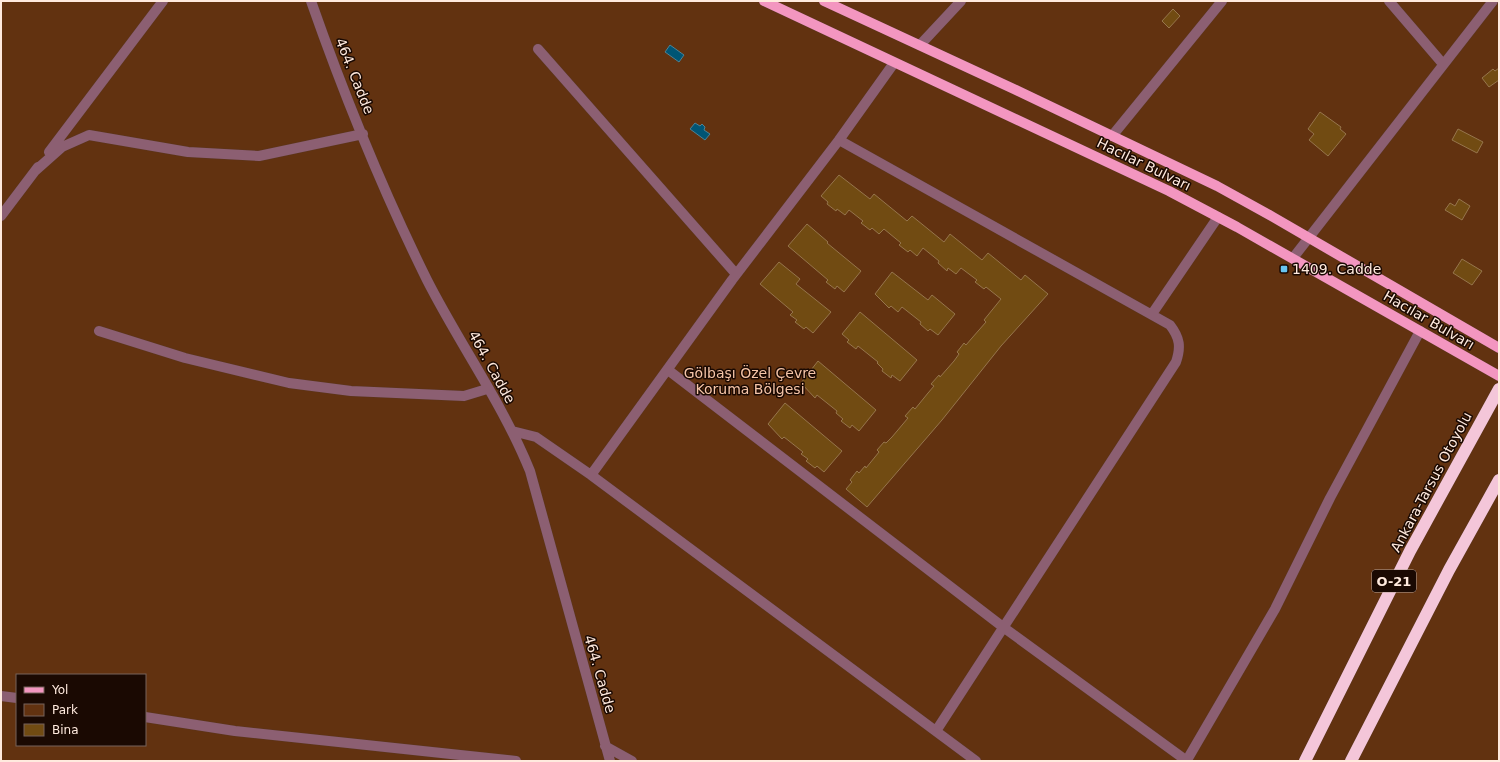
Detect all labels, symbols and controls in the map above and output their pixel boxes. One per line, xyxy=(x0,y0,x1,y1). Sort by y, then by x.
street label: 464. Cadde xyxy=(333,36,377,116)
street label: Hacılar Bulvarı xyxy=(1095,134,1193,194)
place label: 1409. Cadde xyxy=(1292,261,1381,277)
marker: 1409. Cadde xyxy=(1279,264,1289,274)
street label: Hacılar Bulvarı xyxy=(1381,288,1477,352)
street label: 464. Cadde xyxy=(466,328,518,406)
park label: Gölbaşı Özel Çevre Koruma Bölgesi xyxy=(684,364,816,397)
street label: Ankara-Tarsus Otoyolu xyxy=(1387,409,1475,555)
road number: O-21 xyxy=(1372,570,1416,592)
street label: 464. Cadde xyxy=(581,633,619,715)
legend xyxy=(16,674,146,746)
text: Yol xyxy=(51,683,68,697)
text: Park xyxy=(52,703,78,717)
text: Bina xyxy=(52,723,79,737)

